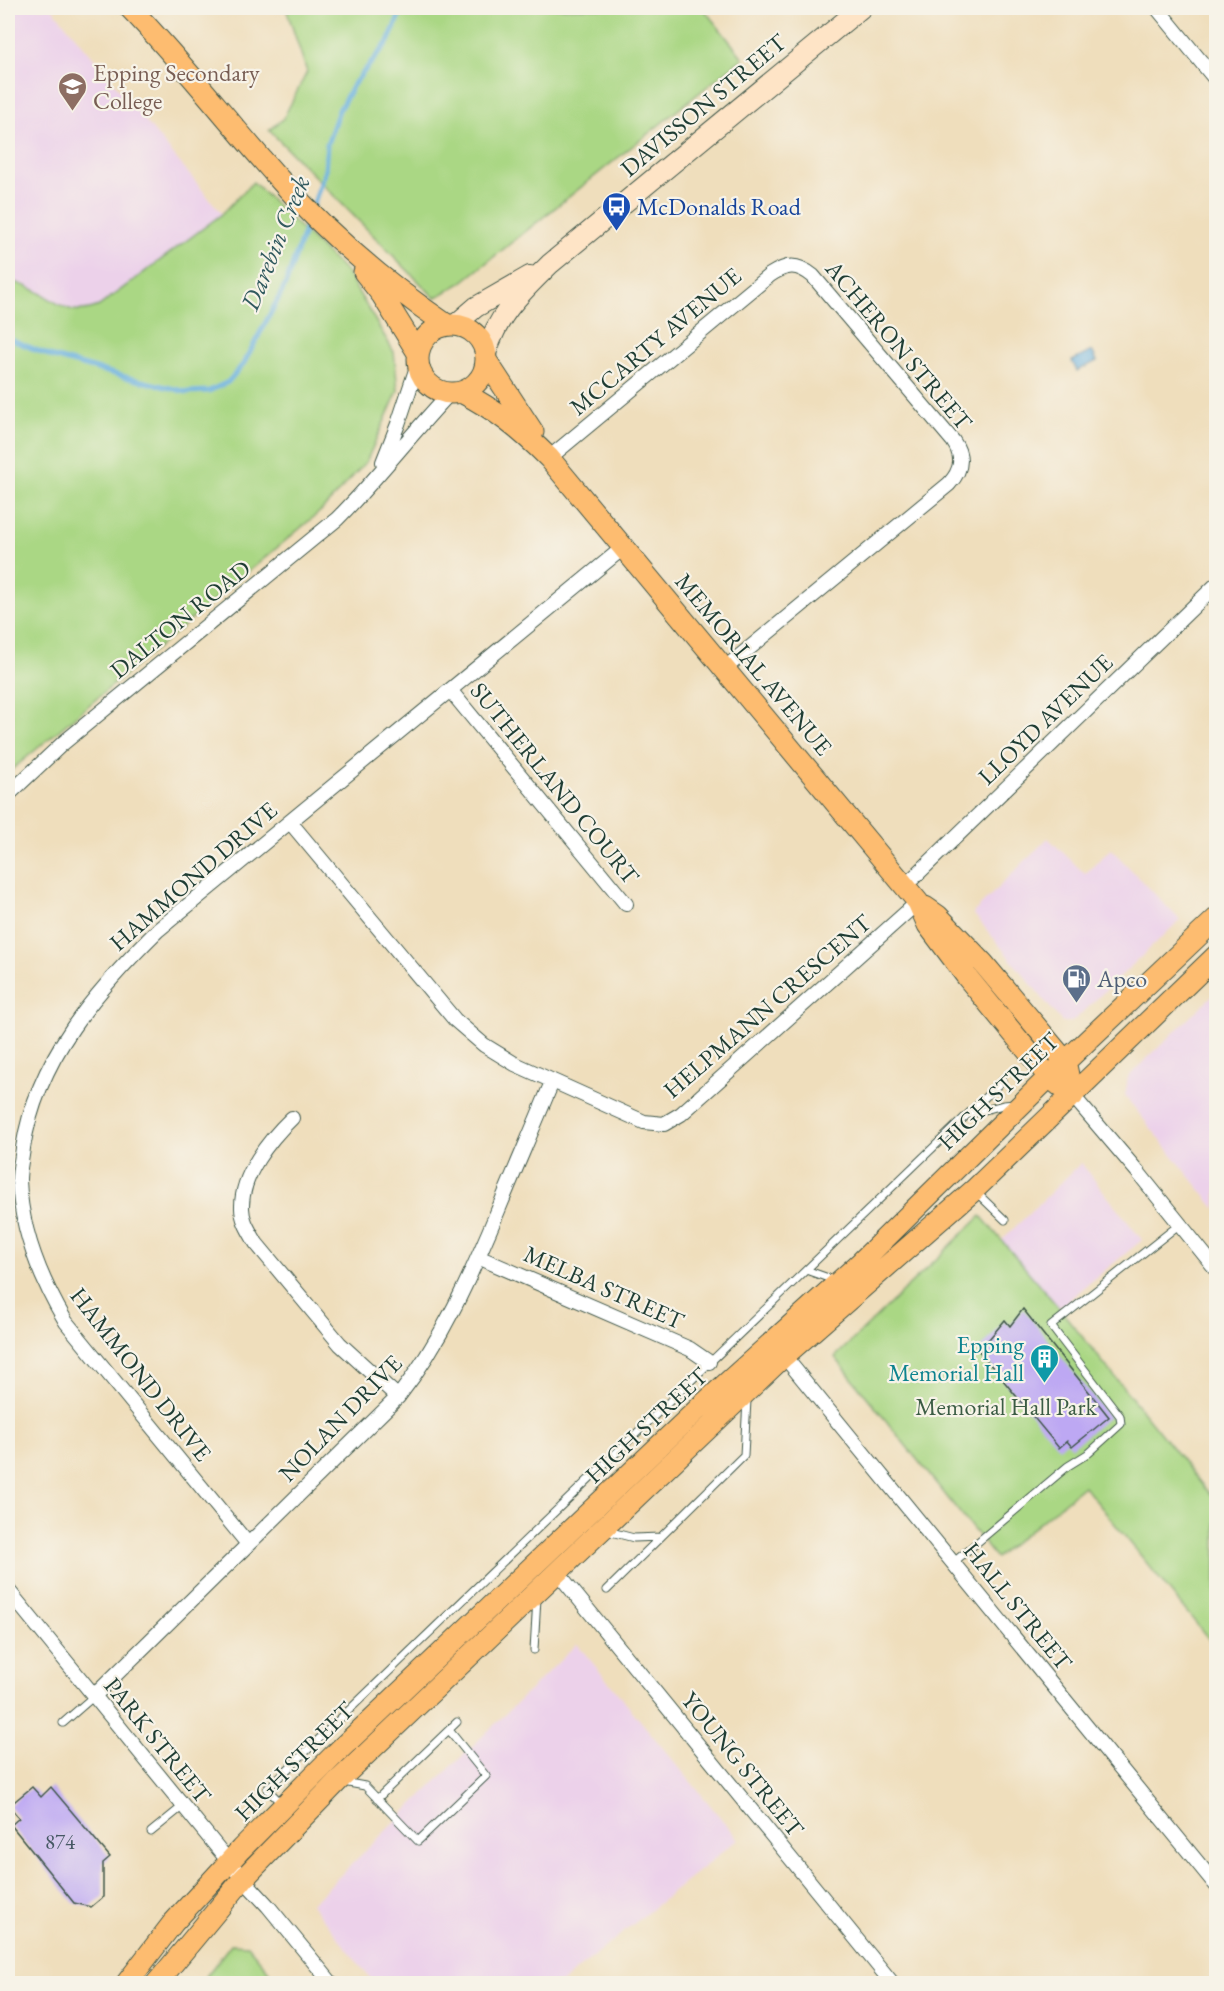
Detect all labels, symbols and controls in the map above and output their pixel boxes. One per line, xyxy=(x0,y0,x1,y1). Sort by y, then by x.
street label: DAVISSON STREET xyxy=(614,26,793,183)
place label: Epping Secondary College xyxy=(93,57,260,116)
school or university icon: Epping Secondary College xyxy=(56,70,88,112)
water label: Darebin Creek xyxy=(232,170,318,317)
bus stop icon: McDonalds Road xyxy=(600,190,632,232)
place label: McDonalds Road xyxy=(637,191,802,222)
street label: ACHERON STREET xyxy=(818,253,980,437)
street label: MCCARTY AVENUE xyxy=(563,260,747,422)
street label: DALTON ROAD xyxy=(103,553,257,685)
street label: MEMORIAL AVENUE xyxy=(669,566,839,762)
street label: LLOYD AVENUE xyxy=(971,647,1119,791)
street label: SUTHERLAND COURT xyxy=(464,676,647,891)
street label: HAMMOND DRIVE xyxy=(103,795,283,957)
street label: HELPMANN CRESCENT xyxy=(657,907,878,1105)
fuel station icon: Apco xyxy=(1060,962,1092,1004)
place label: Apco xyxy=(1096,963,1147,994)
street label: HIGH STREET xyxy=(931,1025,1066,1157)
street label: MELBA STREET xyxy=(519,1238,690,1337)
street label: HAMMOND DRIVE xyxy=(63,1281,219,1467)
place label: Epping Memorial Hall xyxy=(888,1329,1025,1388)
building icon: Epping Memorial Hall xyxy=(1029,1342,1061,1384)
street label: NOLAN DRIVE xyxy=(272,1348,408,1488)
street label: HIGH STREET xyxy=(578,1360,715,1490)
park label: Memorial Hall Park xyxy=(915,1391,1097,1422)
street label: HALL STREET xyxy=(957,1535,1080,1677)
street label: PARK STREET xyxy=(98,1671,219,1810)
street label: YOUNG STREET xyxy=(675,1685,812,1844)
street label: HIGH STREET xyxy=(228,1694,361,1827)
house number: 874 xyxy=(45,1828,76,1855)

